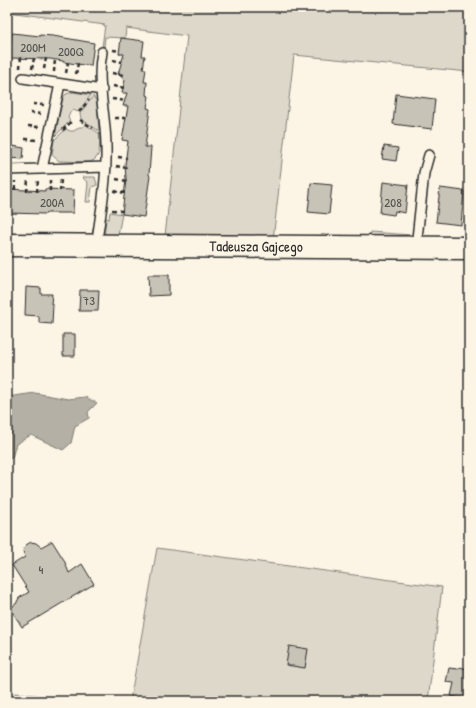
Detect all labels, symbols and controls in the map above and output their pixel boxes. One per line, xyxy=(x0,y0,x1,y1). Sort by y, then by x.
house number: 200M xyxy=(20,38,46,56)
house number: 200Q xyxy=(58,42,84,60)
house number: 200A xyxy=(40,193,65,211)
house number: 208 xyxy=(384,193,402,211)
street label: Tadeusza Gajcego xyxy=(209,235,303,257)
house number: 73 xyxy=(83,291,95,309)
house number: 4 xyxy=(39,560,44,578)

